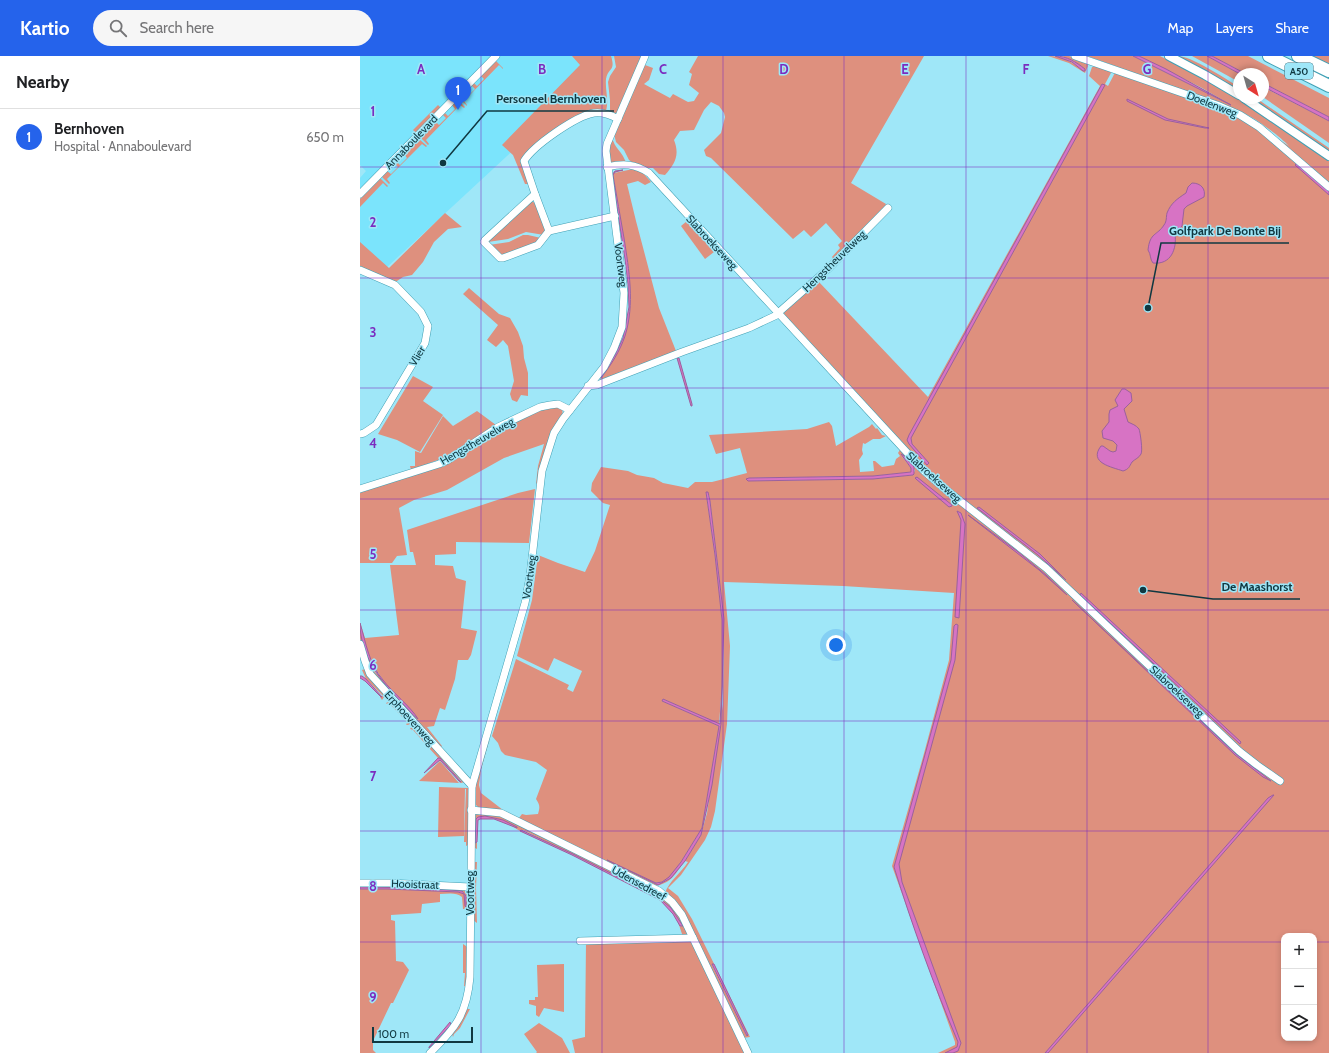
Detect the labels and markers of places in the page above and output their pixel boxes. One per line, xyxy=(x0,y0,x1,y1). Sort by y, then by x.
pin: 1 xyxy=(445,77,471,110)
callout: Personeel Bernhoven xyxy=(487,87,614,111)
callout: Golfpark De Bonte Bij xyxy=(1161,219,1289,243)
callout: De Maashorst xyxy=(1213,575,1300,599)

